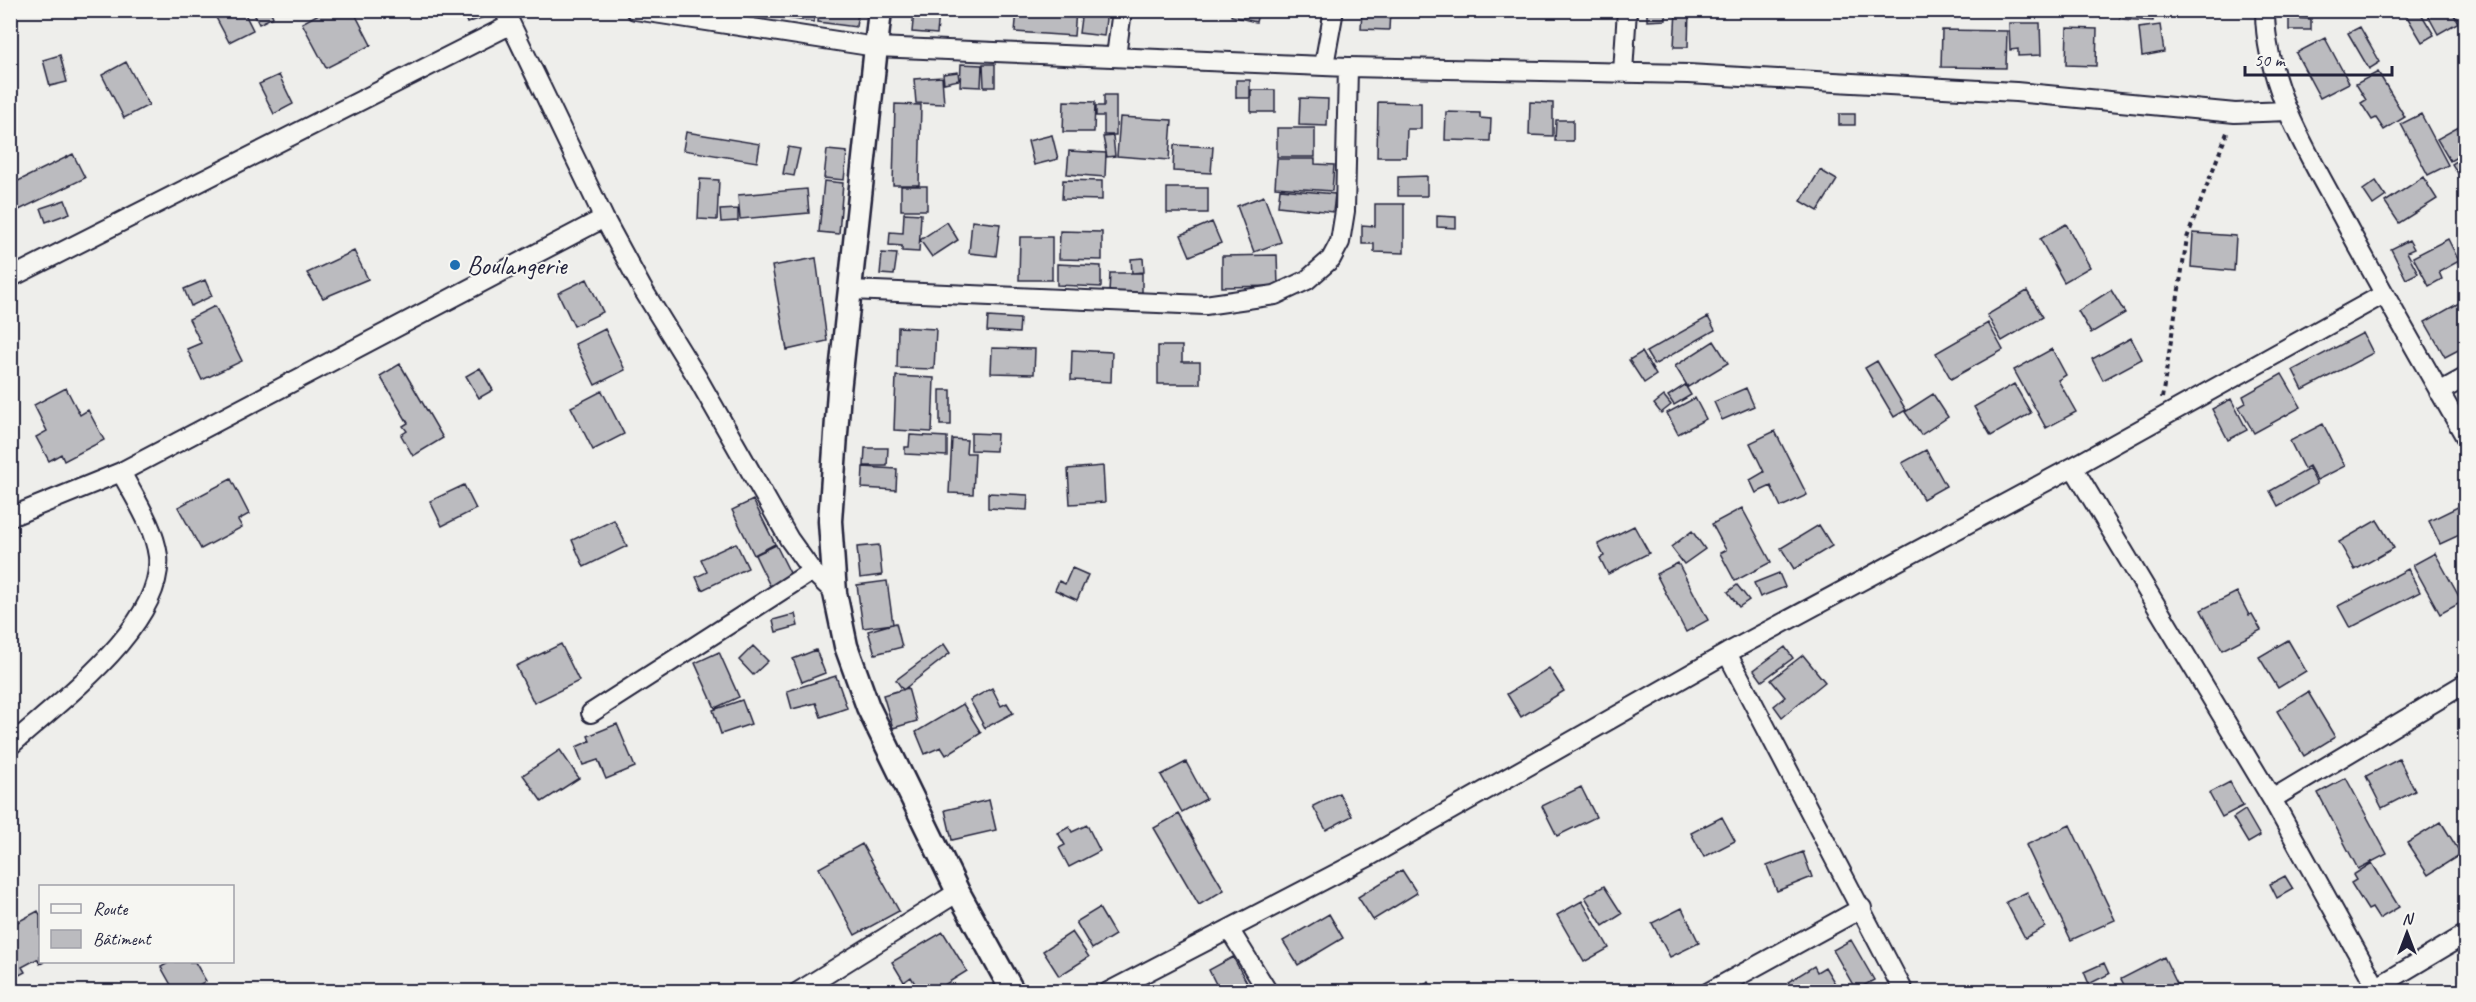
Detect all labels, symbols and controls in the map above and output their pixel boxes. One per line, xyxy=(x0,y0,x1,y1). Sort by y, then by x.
scale bar xyxy=(2245,39,2392,77)
text: 50 m xyxy=(2254,49,2287,71)
place label: Boulangerie xyxy=(467,249,568,282)
marker: Boulangerie xyxy=(448,258,462,272)
legend xyxy=(39,885,234,963)
text: Route xyxy=(93,898,128,920)
north arrow xyxy=(2377,903,2437,963)
text: N xyxy=(2402,909,2415,929)
text: Bâtiment xyxy=(93,928,153,950)

